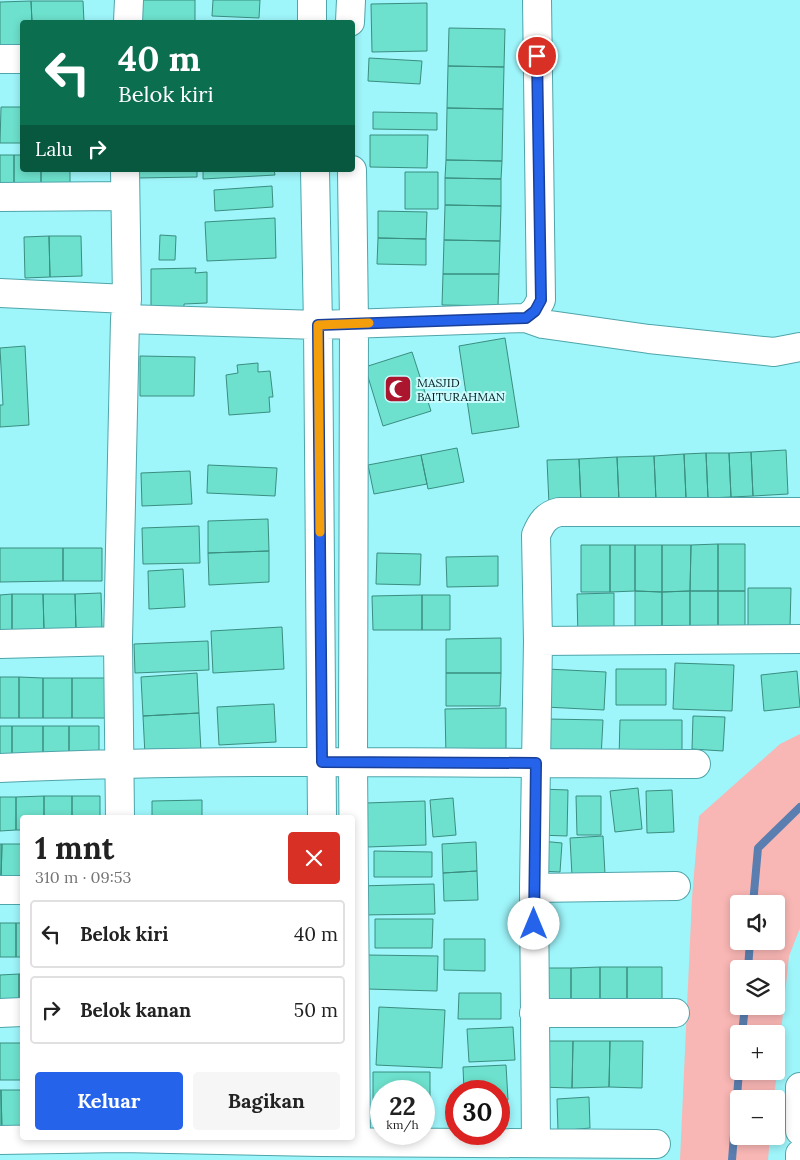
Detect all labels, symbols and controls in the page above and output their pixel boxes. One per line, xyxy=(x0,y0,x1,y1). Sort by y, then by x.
pin xyxy=(516,35,558,77)
text: 40 m xyxy=(118,36,201,81)
icon: left xyxy=(35,40,100,105)
icon: arrive xyxy=(523,42,551,70)
text: Belok kiri xyxy=(118,80,214,108)
icon: right xyxy=(83,135,111,163)
text: Lalu xyxy=(35,137,73,161)
mosque icon: MASJID BAITURAHMAN xyxy=(383,374,413,404)
place label: MASJID BAITURAHMAN xyxy=(417,375,505,404)
text: 1 mnt xyxy=(35,829,114,867)
button: close xyxy=(288,832,340,884)
text: 310 m · 09:53 xyxy=(35,867,131,887)
map controls xyxy=(730,895,785,1145)
button: sound xyxy=(730,895,785,950)
position arrow xyxy=(507,897,559,949)
icon: left xyxy=(37,920,65,948)
text: Belok kiri xyxy=(80,922,169,946)
text: 40 m xyxy=(294,922,338,946)
button: layers xyxy=(730,960,785,1015)
icon: right xyxy=(37,996,65,1024)
text: Belok kanan xyxy=(80,998,191,1022)
text: 50 m xyxy=(294,998,338,1022)
button: + xyxy=(730,1025,785,1080)
button: Keluar xyxy=(35,1072,183,1130)
button: Bagikan xyxy=(193,1072,340,1130)
speed limit sign: 30 xyxy=(445,1080,510,1145)
text: 22 xyxy=(389,1090,416,1122)
button: − xyxy=(730,1090,785,1145)
text: km/h xyxy=(386,1117,419,1132)

